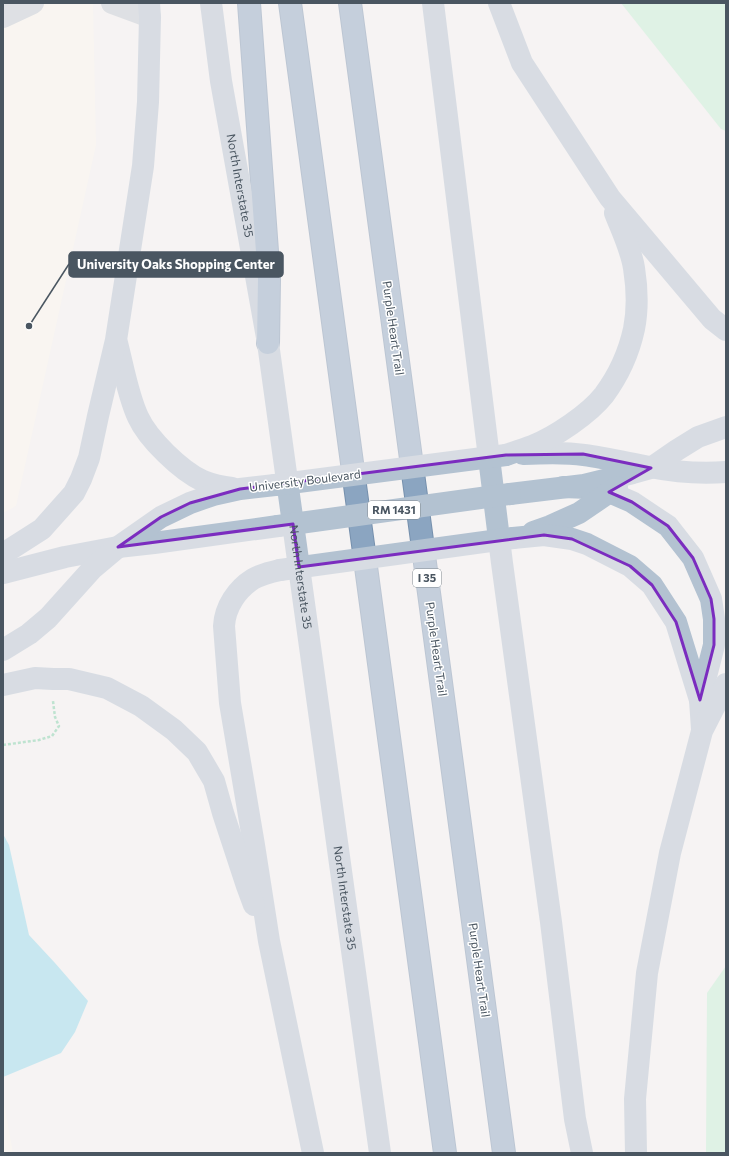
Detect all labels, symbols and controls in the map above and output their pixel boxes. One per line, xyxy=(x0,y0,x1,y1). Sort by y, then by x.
street label: North Interstate 35 xyxy=(225,133,257,239)
callout: University Oaks Shopping Center xyxy=(69,252,283,277)
text: University Oaks Shopping Center xyxy=(77,256,276,272)
street label: Purple Heart Trail xyxy=(380,280,408,376)
street label: University Boulevard xyxy=(248,466,361,494)
road number: RM 1431 xyxy=(368,501,420,519)
street label: North Interstate 35 xyxy=(287,524,315,630)
road number: I 35 xyxy=(413,569,441,587)
street label: Purple Heart Trail xyxy=(423,601,451,697)
street label: North Interstate 35 xyxy=(332,845,360,951)
street label: Purple Heart Trail xyxy=(466,922,494,1018)

